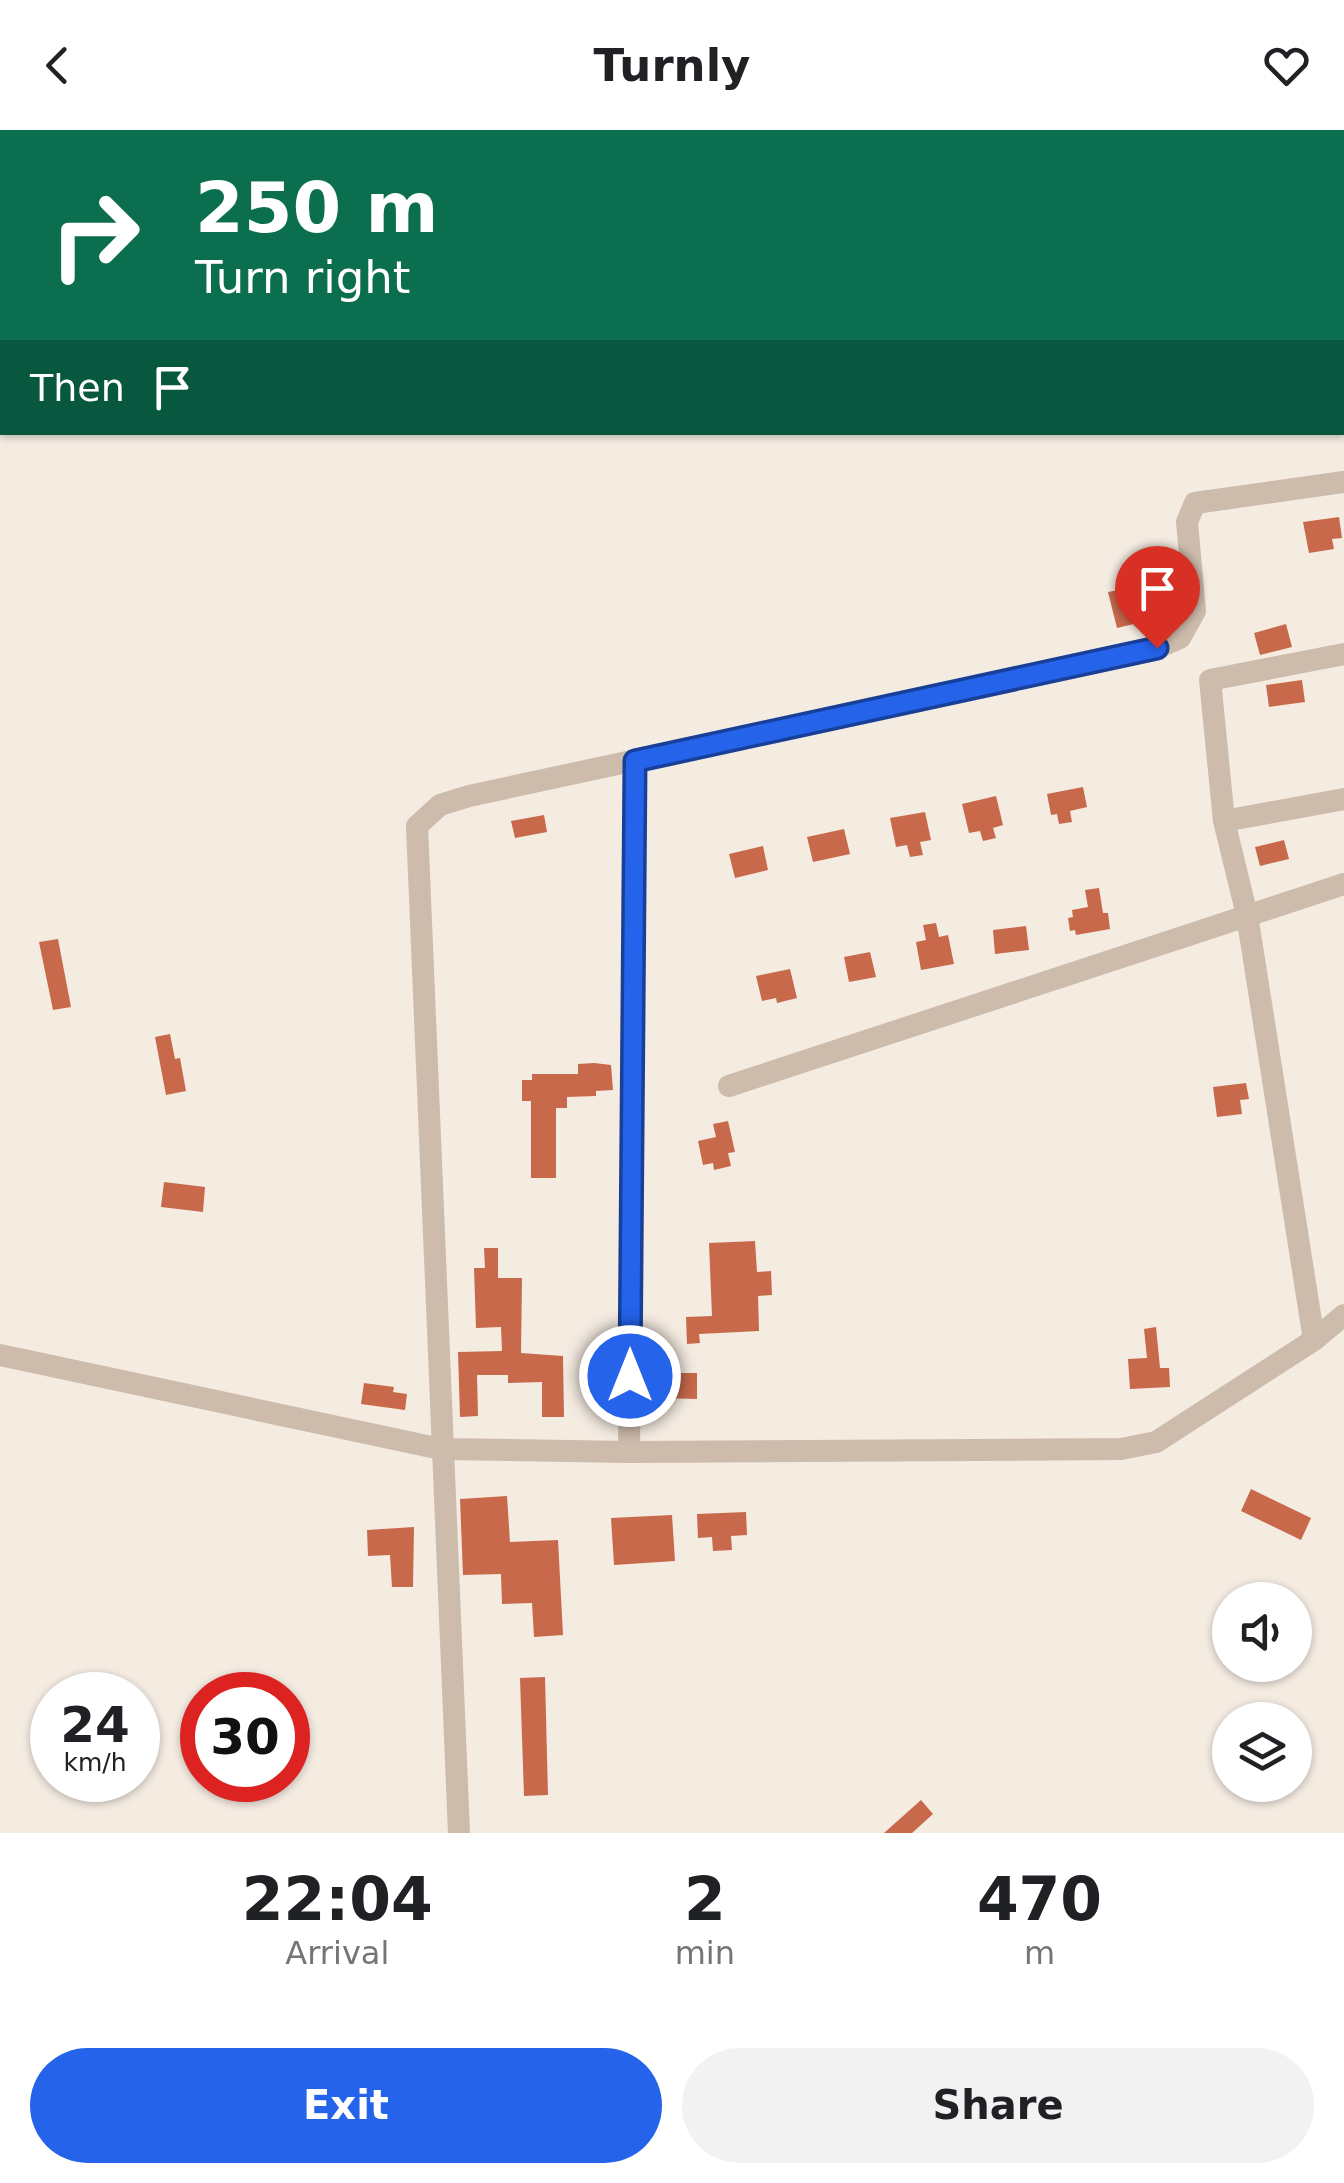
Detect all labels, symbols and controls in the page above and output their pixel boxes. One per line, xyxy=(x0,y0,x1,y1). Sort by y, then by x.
icon: back xyxy=(30,38,85,93)
icon: heart xyxy=(1259,38,1314,93)
text: Turnly xyxy=(594,39,750,92)
text: 250 m xyxy=(195,167,438,249)
icon: right xyxy=(30,170,160,300)
text: Turn right xyxy=(195,251,410,304)
icon: arrive xyxy=(145,360,200,415)
text: Then xyxy=(30,366,125,410)
pin xyxy=(1115,546,1200,649)
icon: arrive xyxy=(1130,561,1185,616)
position arrow xyxy=(578,1324,682,1428)
map controls xyxy=(1212,1582,1312,1802)
button: sound xyxy=(1212,1582,1312,1682)
speed limit sign: 30 xyxy=(180,1672,310,1802)
text: 24 xyxy=(60,1696,130,1754)
button: layers xyxy=(1212,1702,1312,1802)
text: km/h xyxy=(63,1748,127,1777)
text: 22:04 xyxy=(242,1864,433,1934)
text: 2 xyxy=(684,1864,726,1934)
text: 470 xyxy=(977,1864,1102,1934)
text: Arrival xyxy=(285,1934,389,1972)
text: min xyxy=(675,1934,735,1972)
text: m xyxy=(1024,1934,1055,1972)
button: Exit xyxy=(30,2048,662,2163)
button: Share xyxy=(682,2048,1314,2163)

